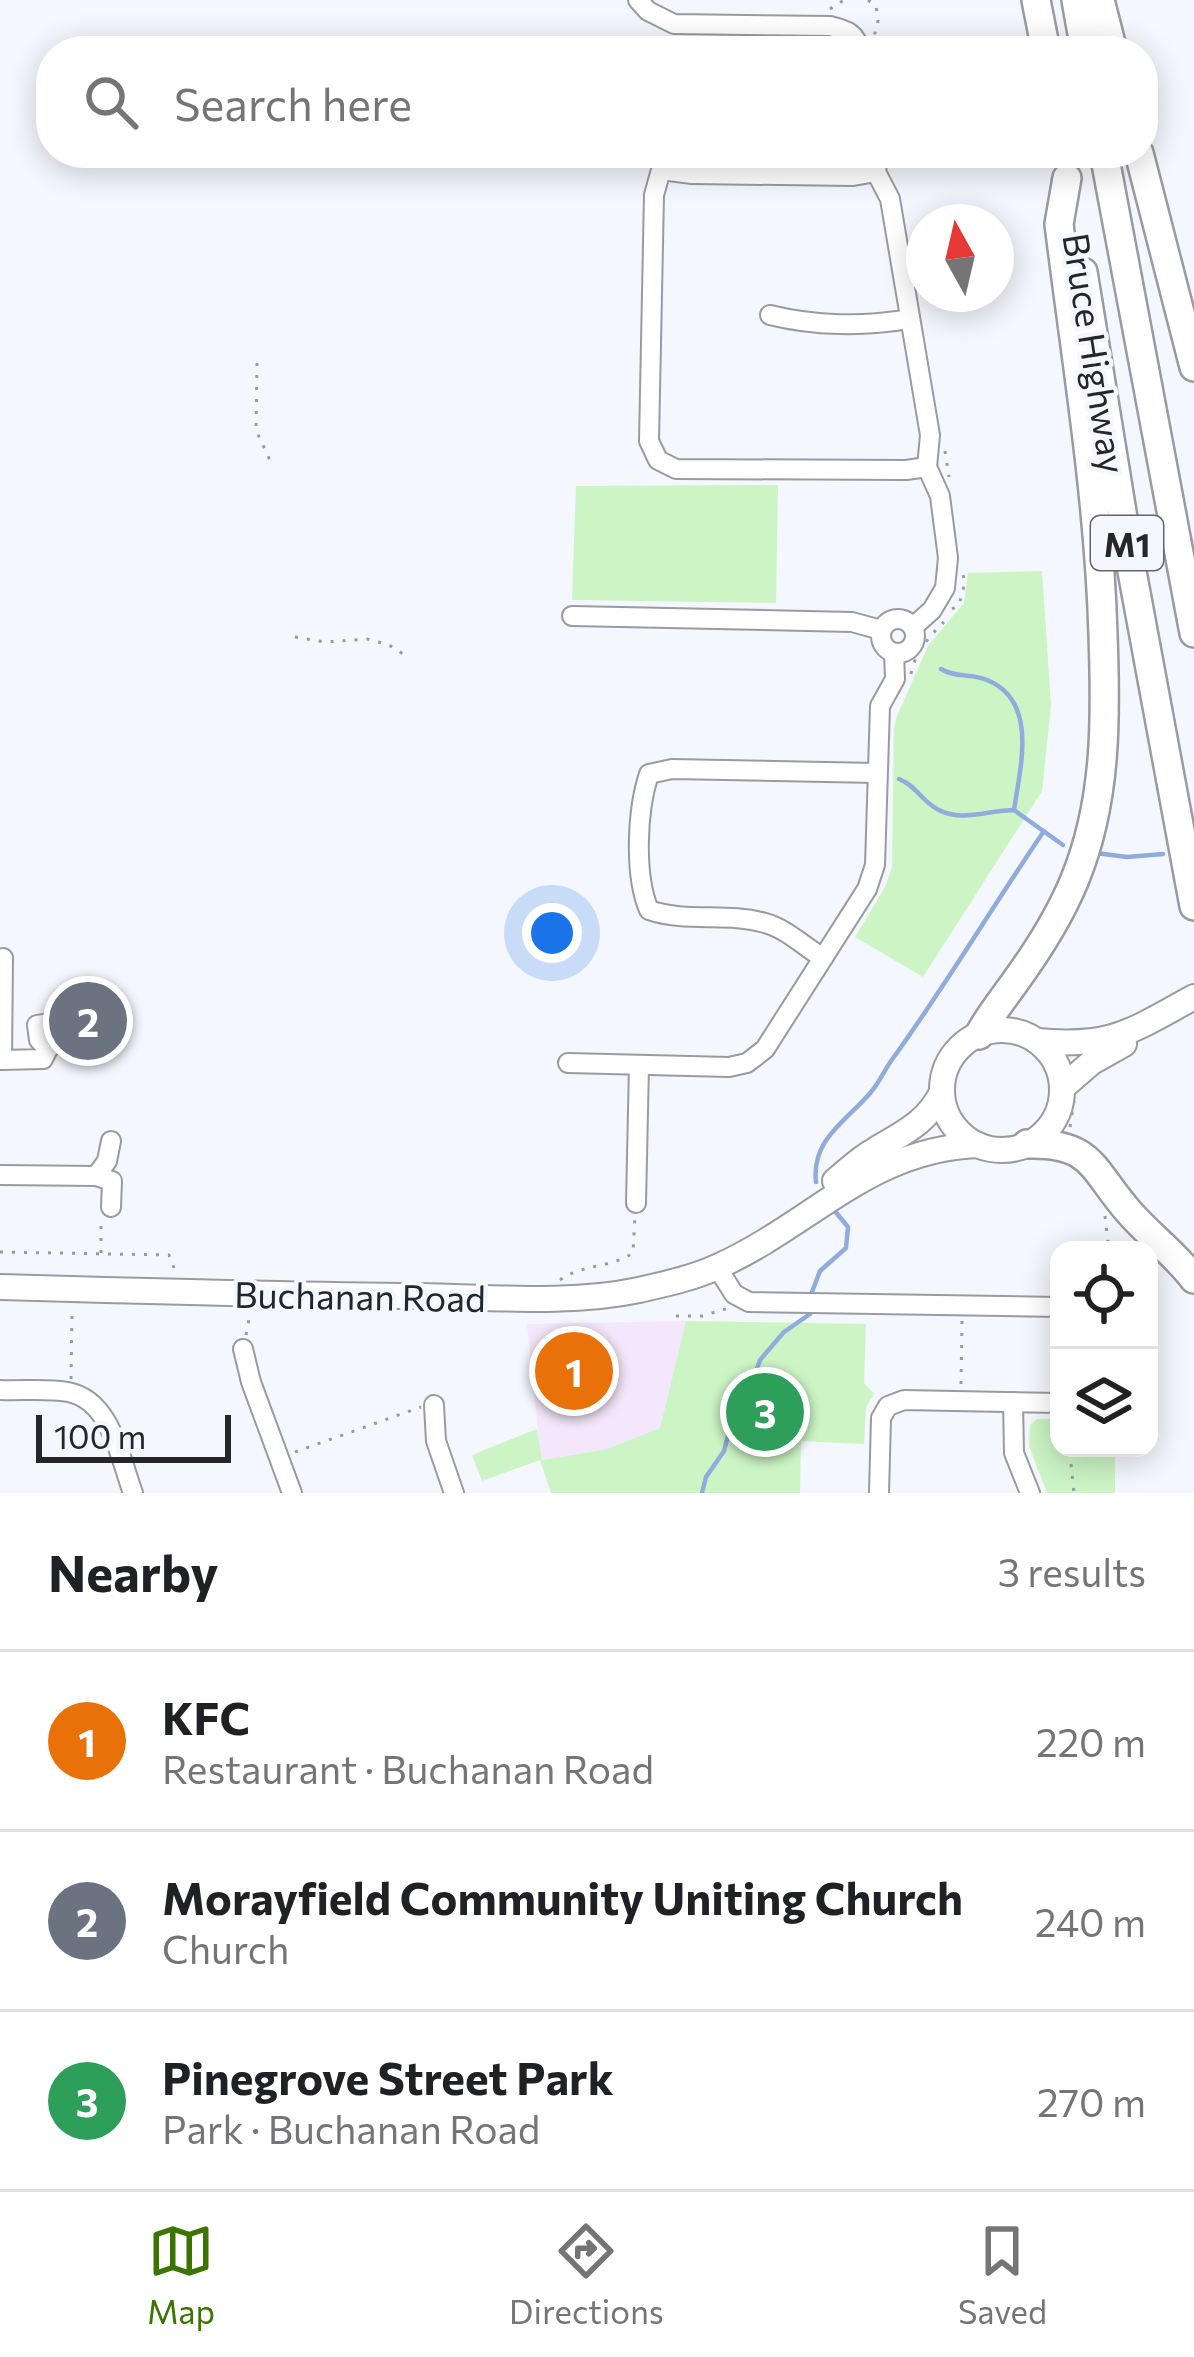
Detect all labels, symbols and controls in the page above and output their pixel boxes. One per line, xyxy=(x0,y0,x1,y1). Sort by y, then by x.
search box xyxy=(36,36,1158,168)
icon: search xyxy=(78,69,144,135)
text: Search here xyxy=(174,75,412,130)
north arrow xyxy=(906,204,1014,312)
street label: Bruce Highway xyxy=(1055,230,1137,476)
road number: M1 xyxy=(1091,516,1163,570)
your location xyxy=(522,903,582,963)
pin: 2 xyxy=(49,976,127,1066)
map controls xyxy=(1050,1241,1158,1457)
button: locate xyxy=(1050,1241,1158,1349)
street label: Buchanan Road xyxy=(234,1271,486,1319)
pin: 1 xyxy=(535,1326,613,1416)
button: layers xyxy=(1050,1349,1158,1457)
pin: 3 xyxy=(726,1367,804,1457)
scale bar xyxy=(36,1409,231,1462)
text: 100 m xyxy=(54,1415,146,1456)
text: Nearby xyxy=(48,1540,218,1603)
text: 3 results xyxy=(998,1547,1146,1595)
text: KFC xyxy=(162,1689,250,1744)
text: 1 xyxy=(78,1717,96,1765)
text: 220 m xyxy=(1036,1717,1146,1765)
text: Restaurant · Buchanan Road xyxy=(162,1744,654,1792)
text: Morayfield Community Uniting Church xyxy=(162,1869,963,1924)
text: 2 xyxy=(76,1897,98,1945)
text: 240 m xyxy=(1035,1897,1146,1945)
text: Church xyxy=(162,1924,289,1972)
text: Pinegrove Street Park xyxy=(162,2049,614,2104)
text: 3 xyxy=(76,2077,98,2125)
text: 270 m xyxy=(1037,2077,1146,2125)
text: Park · Buchanan Road xyxy=(162,2104,540,2152)
tab: Map xyxy=(147,2218,215,2331)
tab: Directions xyxy=(509,2218,664,2331)
tab: Saved xyxy=(958,2218,1047,2331)

